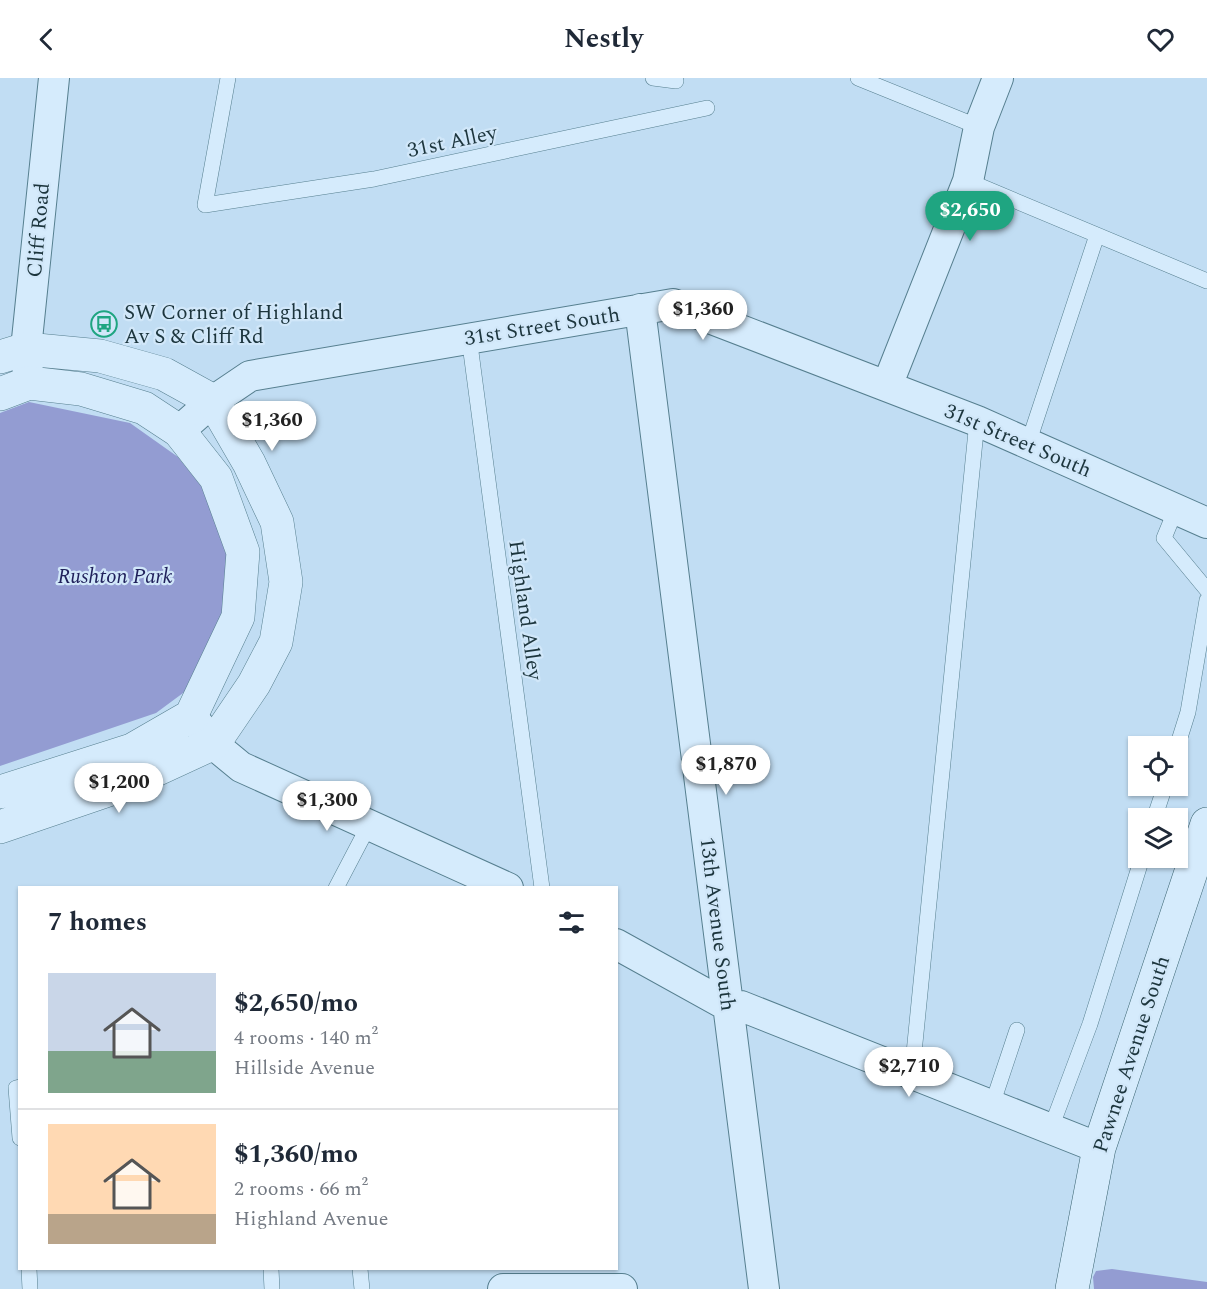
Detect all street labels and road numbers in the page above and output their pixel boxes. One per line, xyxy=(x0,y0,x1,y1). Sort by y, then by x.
street label: 31st Alley xyxy=(405,117,501,167)
street label: Cliff Road xyxy=(19,181,59,279)
street label: 31st Street South xyxy=(462,299,622,355)
street label: 31st Street South xyxy=(939,395,1096,486)
street label: Highland Alley xyxy=(499,538,551,683)
street label: 13th Avenue South xyxy=(690,835,744,1013)
street label: Pawnee Avenue South xyxy=(1085,952,1179,1157)

